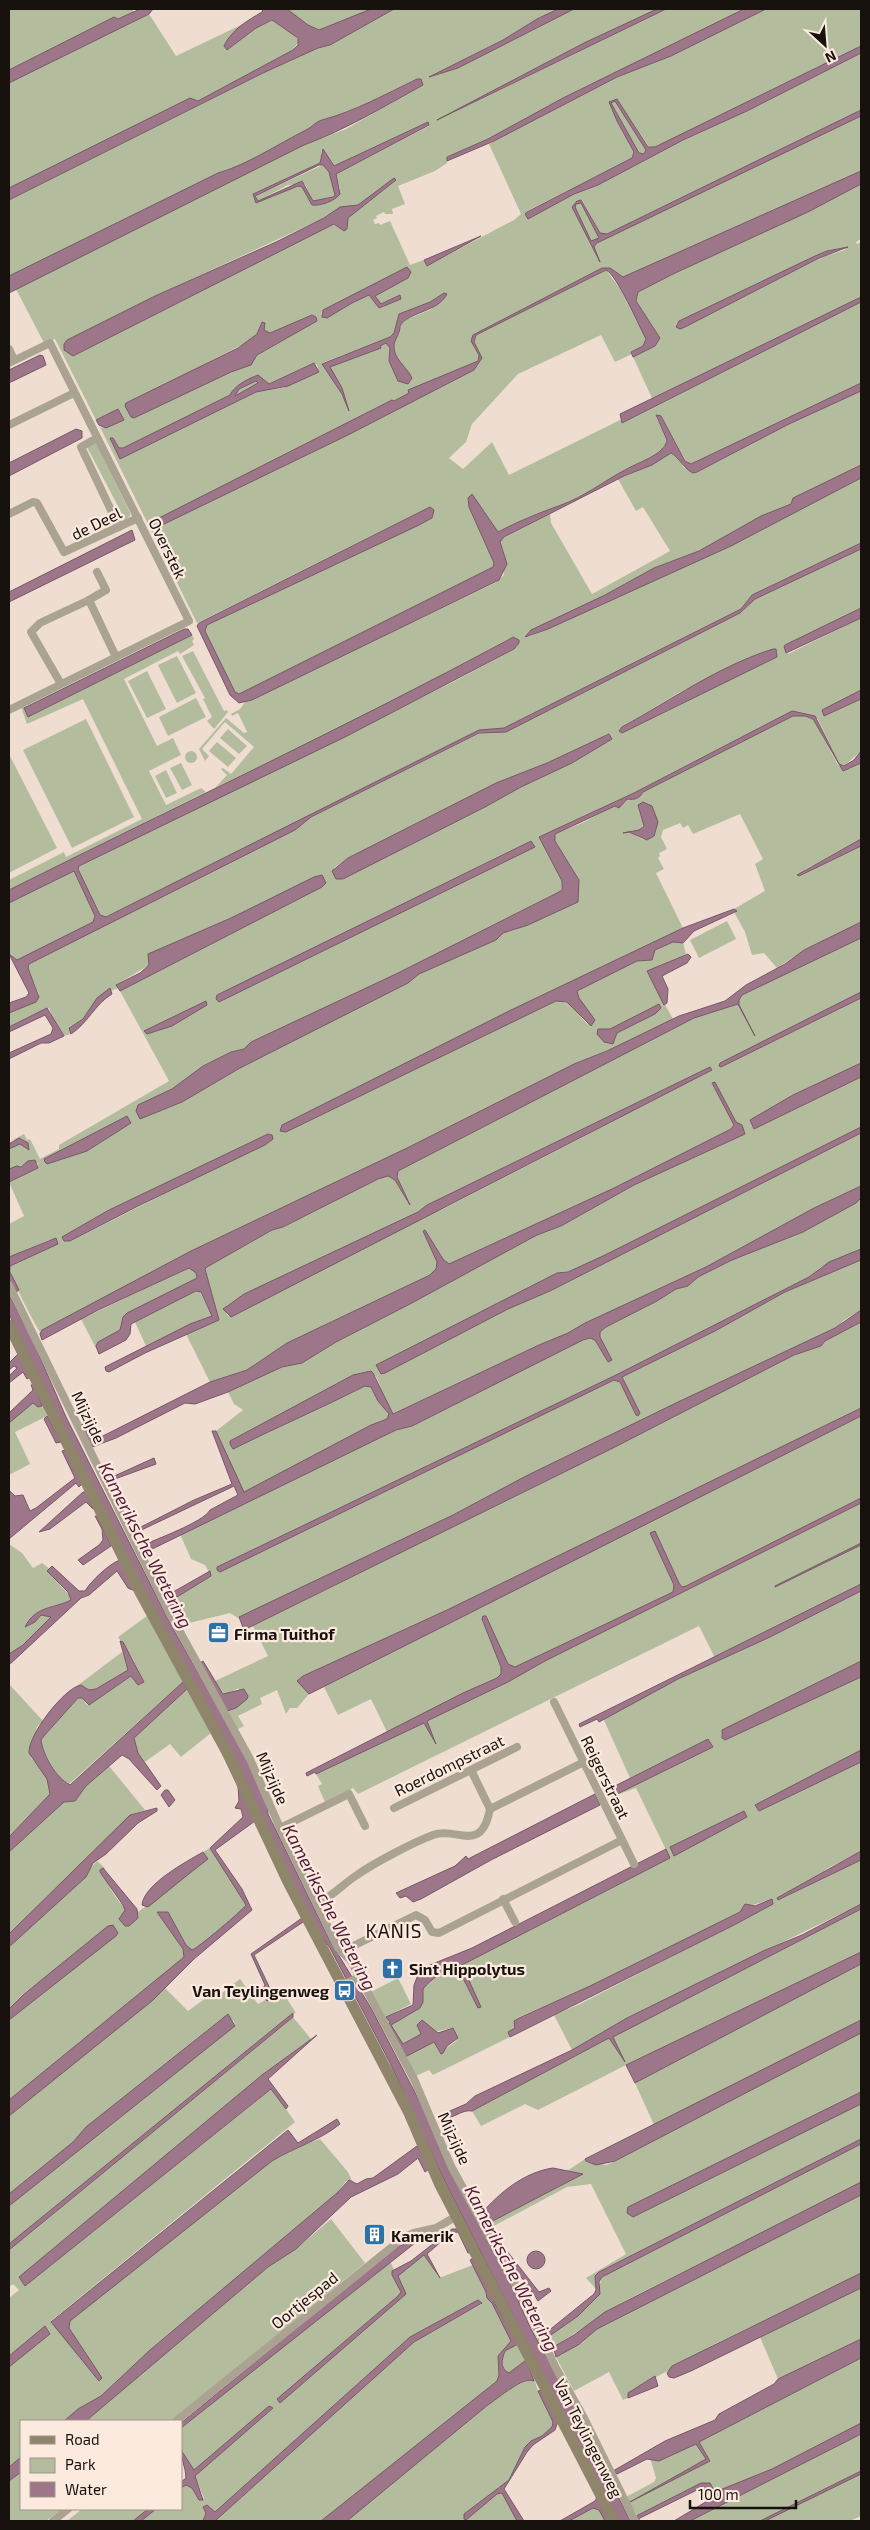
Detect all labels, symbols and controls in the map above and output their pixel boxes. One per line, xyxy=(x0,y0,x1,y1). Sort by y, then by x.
north arrow xyxy=(800,20,850,70)
text: N xyxy=(823,47,839,67)
street label: de Deel xyxy=(68,503,125,543)
street label: Overstek xyxy=(145,515,191,581)
street label: Mijzijde xyxy=(67,1388,110,1447)
water label: Kameriksche Wetering xyxy=(94,1458,198,1632)
office icon: Firma Tuithof xyxy=(206,1621,230,1645)
place label: Firma Tuithof xyxy=(234,1624,335,1643)
street label: Roerdompstraat xyxy=(391,1730,507,1800)
street label: Reigerstraat xyxy=(578,1732,634,1822)
street label: Mijzijde xyxy=(252,1749,293,1808)
water label: Kameriksche Wetering xyxy=(278,1820,382,1994)
district label: KANIS xyxy=(365,1919,423,1942)
church icon: Sint Hippolytus xyxy=(381,1956,405,1980)
place label: Sint Hippolytus xyxy=(409,1959,525,1979)
bus stop icon: Van Teylingenweg xyxy=(333,1978,357,2002)
place label: Van Teylingenweg xyxy=(192,1981,330,2001)
street label: Mijzijde xyxy=(434,2109,475,2168)
water label: Kameriksche Wetering xyxy=(460,2181,564,2355)
building icon: Kamerik xyxy=(363,2223,387,2247)
place label: Kamerik xyxy=(391,2226,454,2245)
street label: Oortjespad xyxy=(267,2267,342,2333)
street label: Van Teylingenweg xyxy=(551,2376,627,2501)
legend xyxy=(20,2420,182,2510)
text: Road xyxy=(65,2430,100,2448)
text: Park xyxy=(65,2455,96,2473)
scale bar xyxy=(690,2478,796,2510)
text: Water xyxy=(65,2480,107,2498)
text: 100 m xyxy=(698,2485,739,2503)

